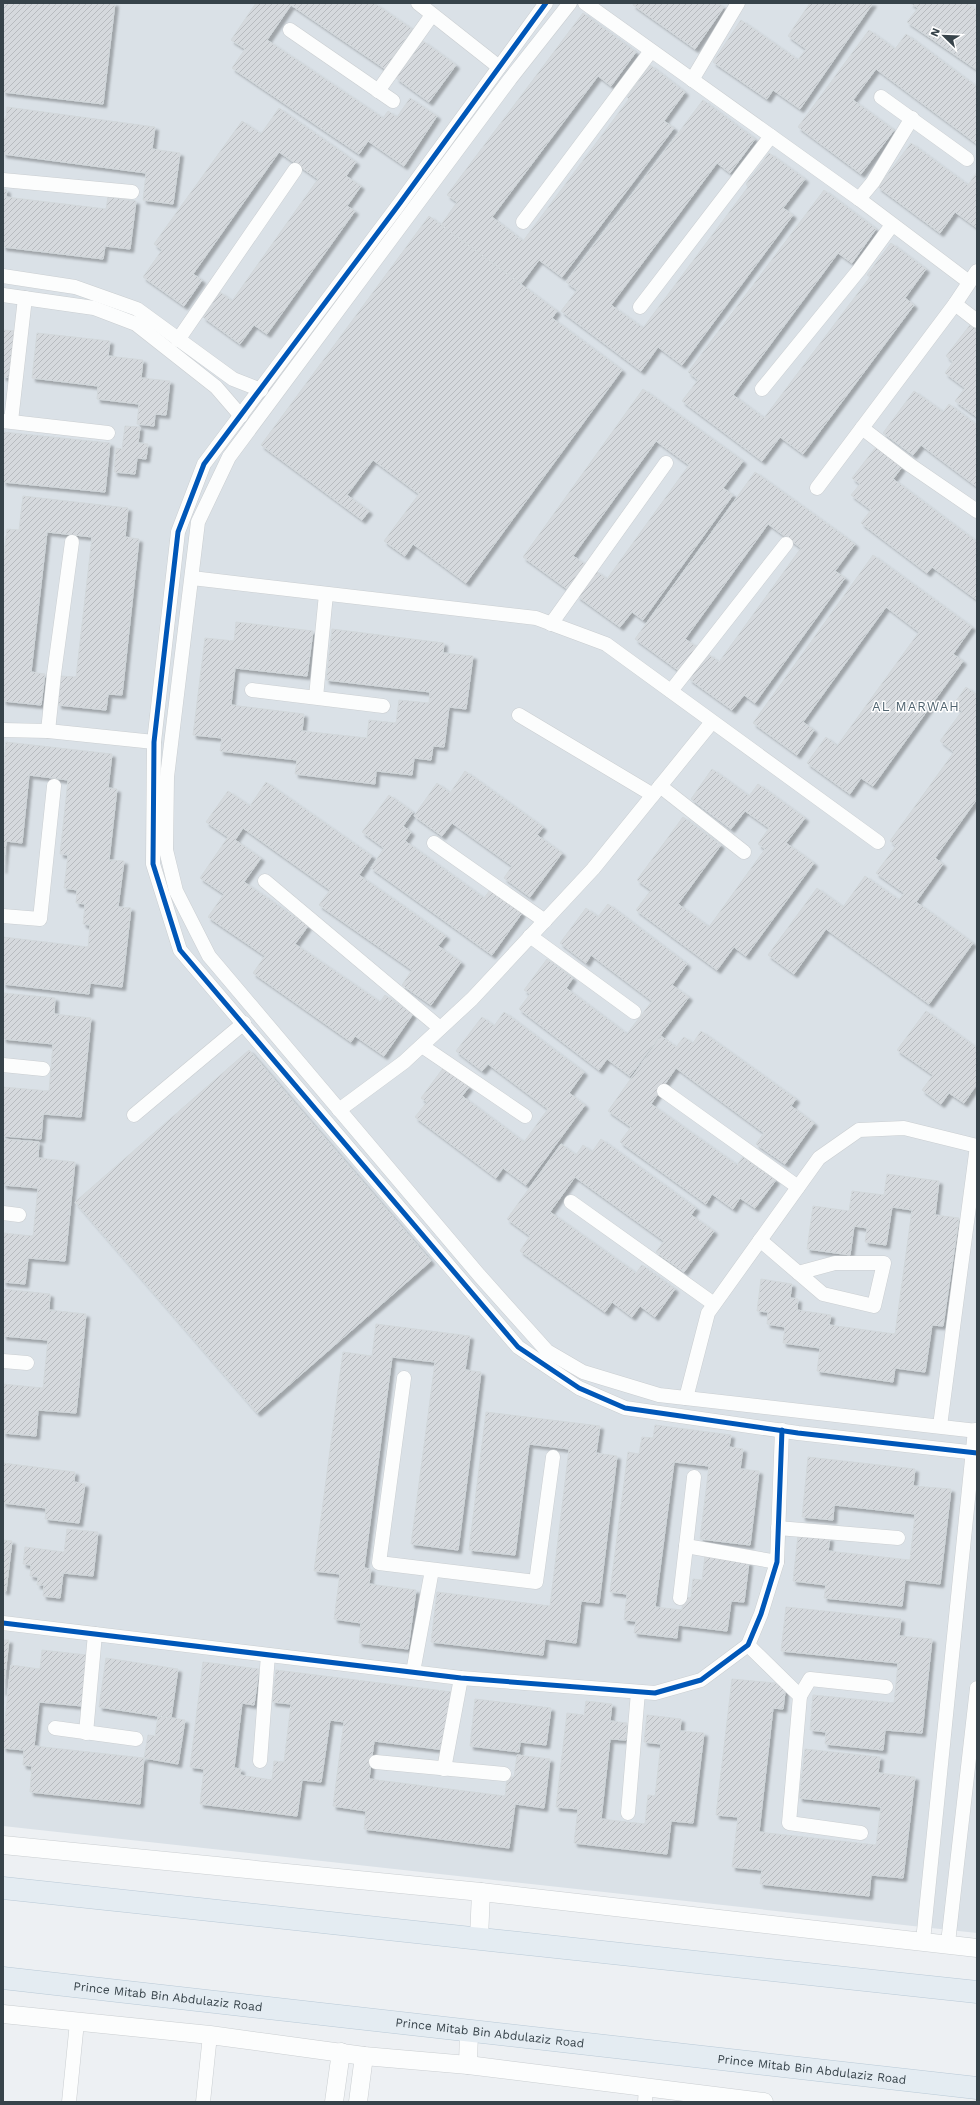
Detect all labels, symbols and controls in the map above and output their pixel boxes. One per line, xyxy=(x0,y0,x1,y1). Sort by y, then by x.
north arrow xyxy=(924,16,964,56)
text: N xyxy=(928,26,943,39)
district label: AL MARWAH xyxy=(872,699,960,714)
street label: Prince Mitab Bin Abdulaziz Road xyxy=(73,1979,263,2014)
street label: Prince Mitab Bin Abdulaziz Road xyxy=(395,2015,585,2051)
street label: Prince Mitab Bin Abdulaziz Road xyxy=(717,2052,907,2087)

